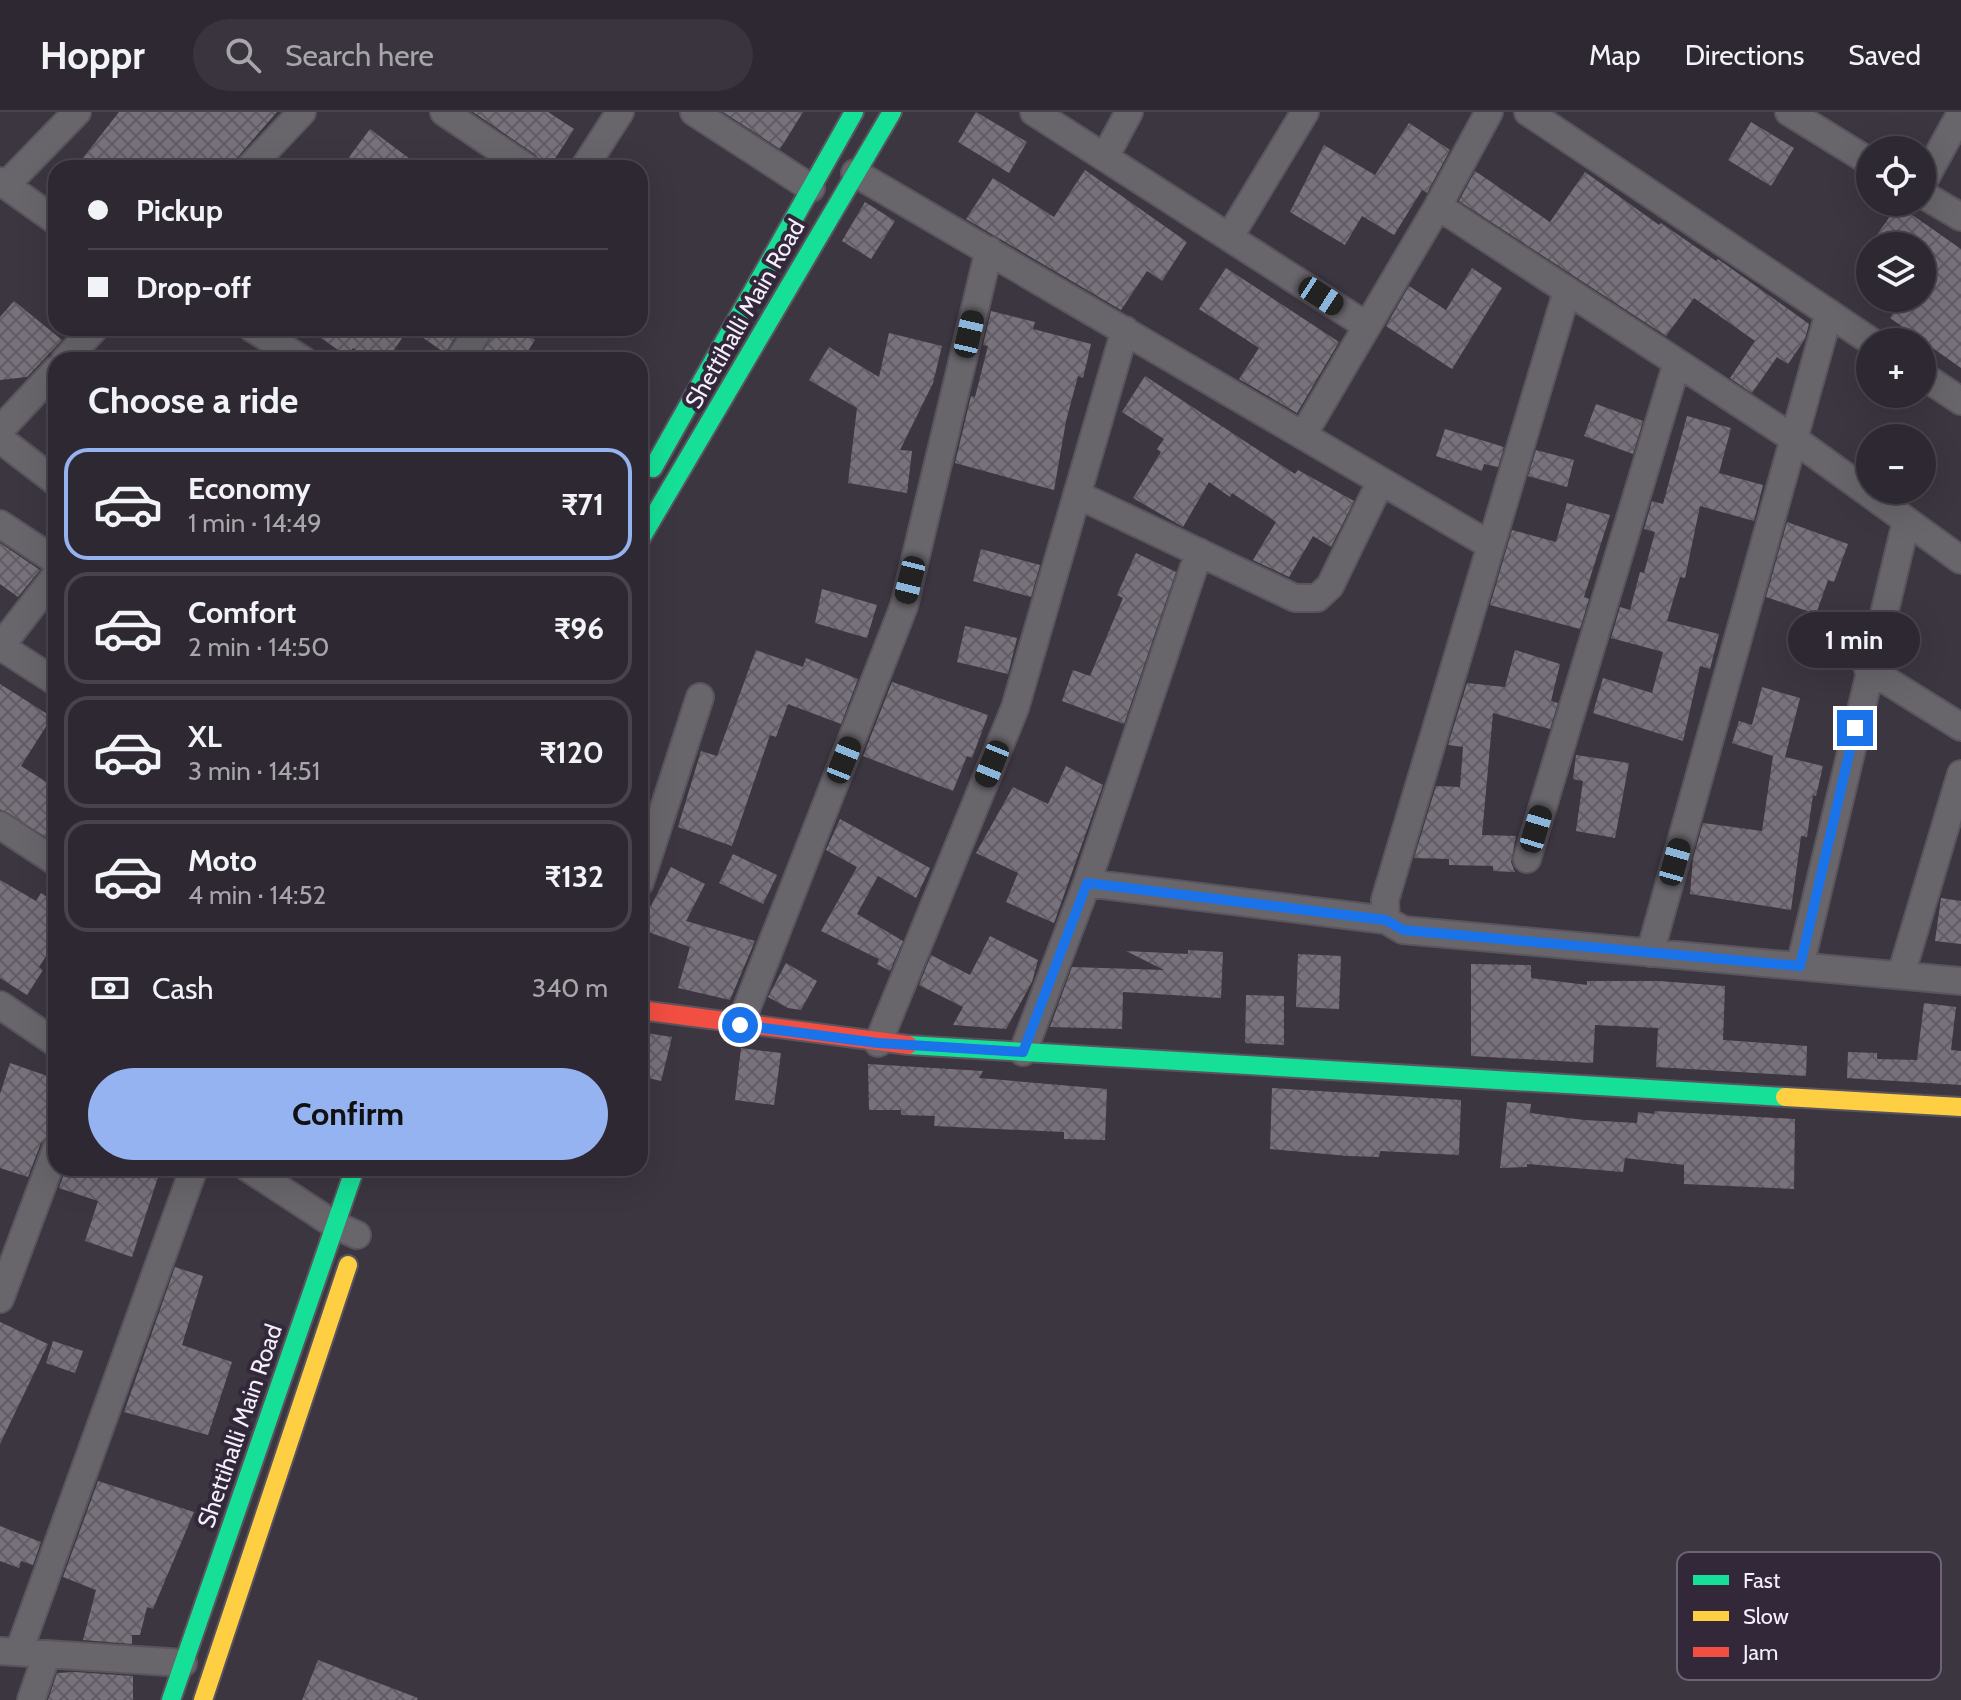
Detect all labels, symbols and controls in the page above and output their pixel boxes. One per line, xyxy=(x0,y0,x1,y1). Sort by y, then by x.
search box xyxy=(193,19,753,91)
text: Hoppr xyxy=(40,32,145,79)
icon: search xyxy=(221,33,265,77)
text: Search here xyxy=(285,37,434,74)
text: Map xyxy=(1589,38,1641,72)
text: Directions xyxy=(1685,38,1804,72)
text: Saved xyxy=(1848,38,1921,72)
map controls xyxy=(1856,136,1936,504)
button: locate xyxy=(1856,136,1936,216)
text: Pickup xyxy=(136,192,223,229)
street label: Shettihalli Main Road xyxy=(679,214,811,413)
button: layers xyxy=(1856,232,1936,312)
text: Drop-off xyxy=(136,269,251,306)
car xyxy=(1294,273,1348,319)
car xyxy=(952,308,986,360)
button: + xyxy=(1856,328,1936,408)
text: Choose a ride xyxy=(88,378,298,422)
button: − xyxy=(1856,424,1936,504)
icon: car xyxy=(92,468,164,540)
text: Economy xyxy=(188,470,311,507)
text: ₹71 xyxy=(561,486,604,523)
text: 1 min · 14:49 xyxy=(188,507,322,539)
car xyxy=(893,554,927,606)
icon: car xyxy=(92,592,164,664)
text: Comfort xyxy=(188,594,296,631)
text: ₹96 xyxy=(554,610,604,647)
callout: 1 min xyxy=(1789,612,1921,668)
text: 1 min xyxy=(1825,624,1883,656)
text: 2 min · 14:50 xyxy=(188,631,329,663)
route end xyxy=(1837,710,1873,746)
icon: car xyxy=(92,716,164,788)
text: XL xyxy=(188,718,222,755)
car xyxy=(824,733,864,787)
text: ₹120 xyxy=(540,734,604,771)
car xyxy=(972,737,1012,791)
text: 3 min · 14:51 xyxy=(188,755,320,787)
car xyxy=(1518,803,1554,855)
car xyxy=(1657,836,1693,888)
icon: car xyxy=(92,840,164,912)
text: Moto xyxy=(188,842,257,879)
text: ₹132 xyxy=(545,858,604,895)
text: 4 min · 14:52 xyxy=(188,879,326,911)
icon: cash xyxy=(88,966,132,1010)
text: Cash xyxy=(152,970,214,1007)
text: 340 m xyxy=(532,972,608,1004)
route start xyxy=(722,1007,758,1043)
button: Confirm xyxy=(88,1068,608,1160)
street label: Shettihalli Main Road xyxy=(191,1320,288,1532)
legend xyxy=(1677,1552,1941,1680)
text: Fast xyxy=(1743,1567,1781,1594)
text: Slow xyxy=(1743,1603,1789,1630)
text: Jam xyxy=(1742,1639,1778,1666)

